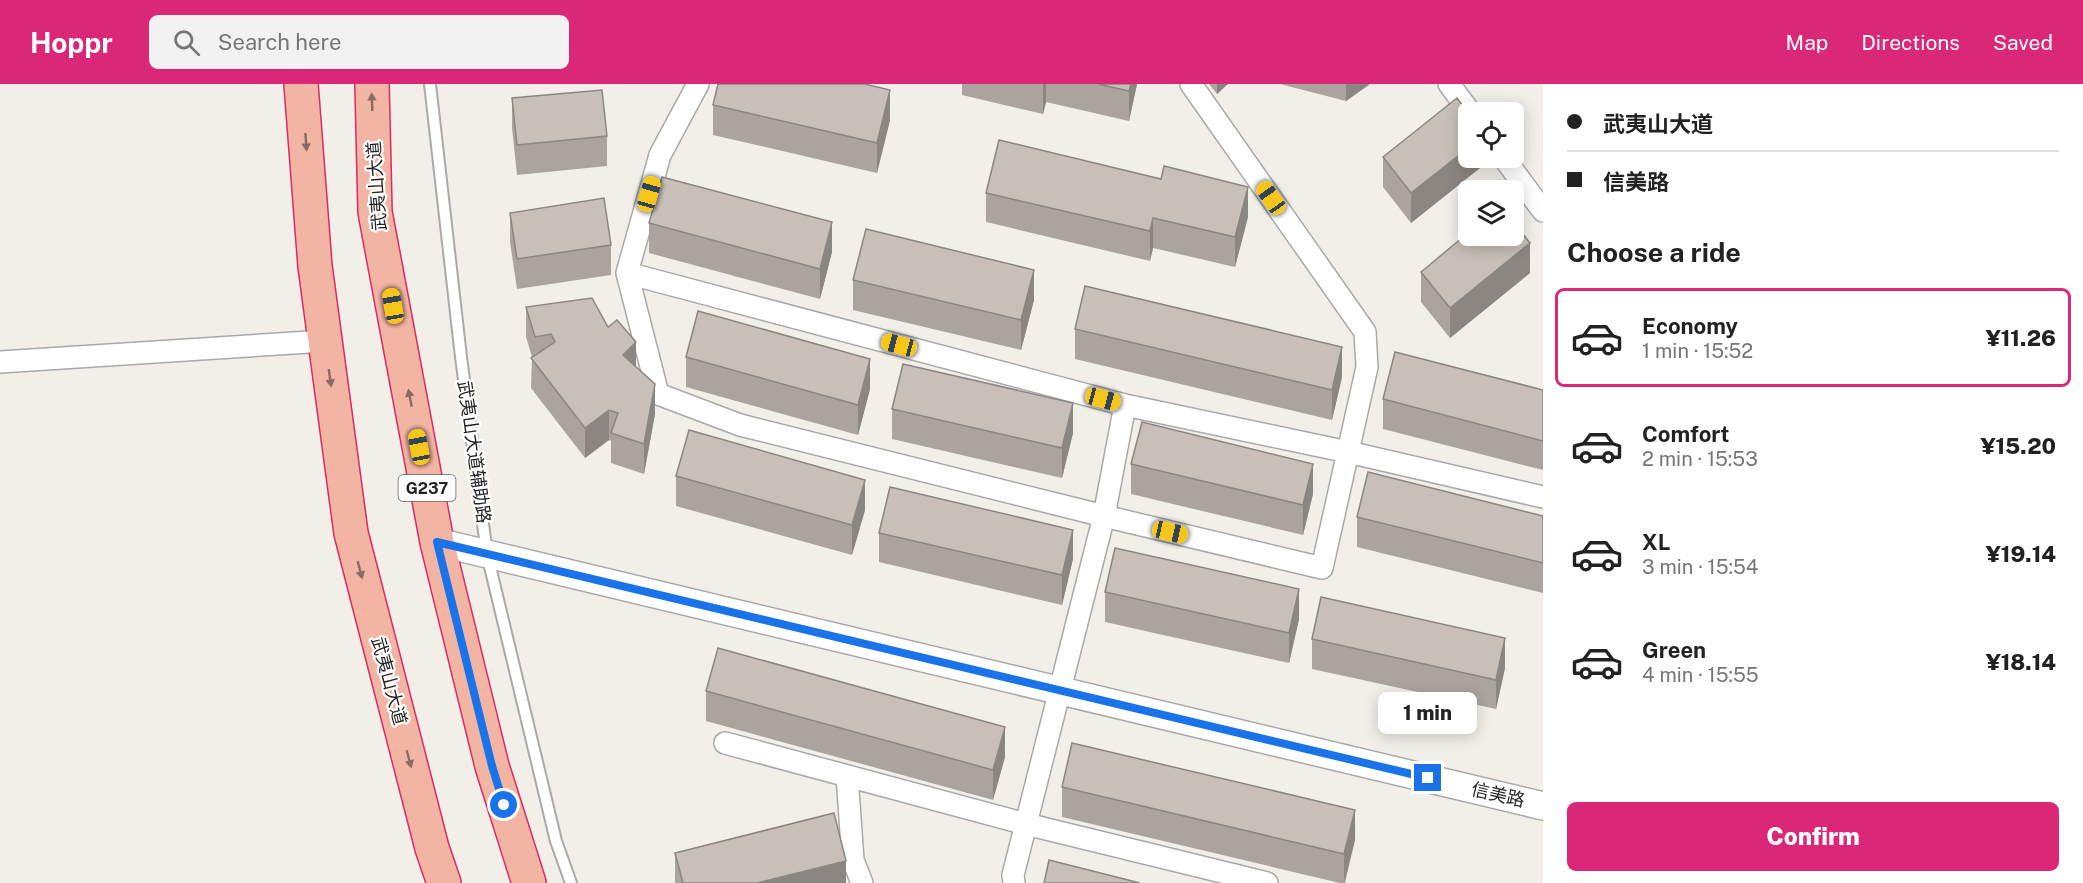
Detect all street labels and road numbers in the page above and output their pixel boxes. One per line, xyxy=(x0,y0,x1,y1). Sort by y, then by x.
street label: 武夷山大道 xyxy=(363,140,390,232)
street label: 武夷山大道辅助路 xyxy=(454,379,495,525)
road number: G237 xyxy=(398,475,456,501)
street label: 武夷山大道 xyxy=(368,635,411,727)
street label: 信美路 xyxy=(1469,778,1527,811)

